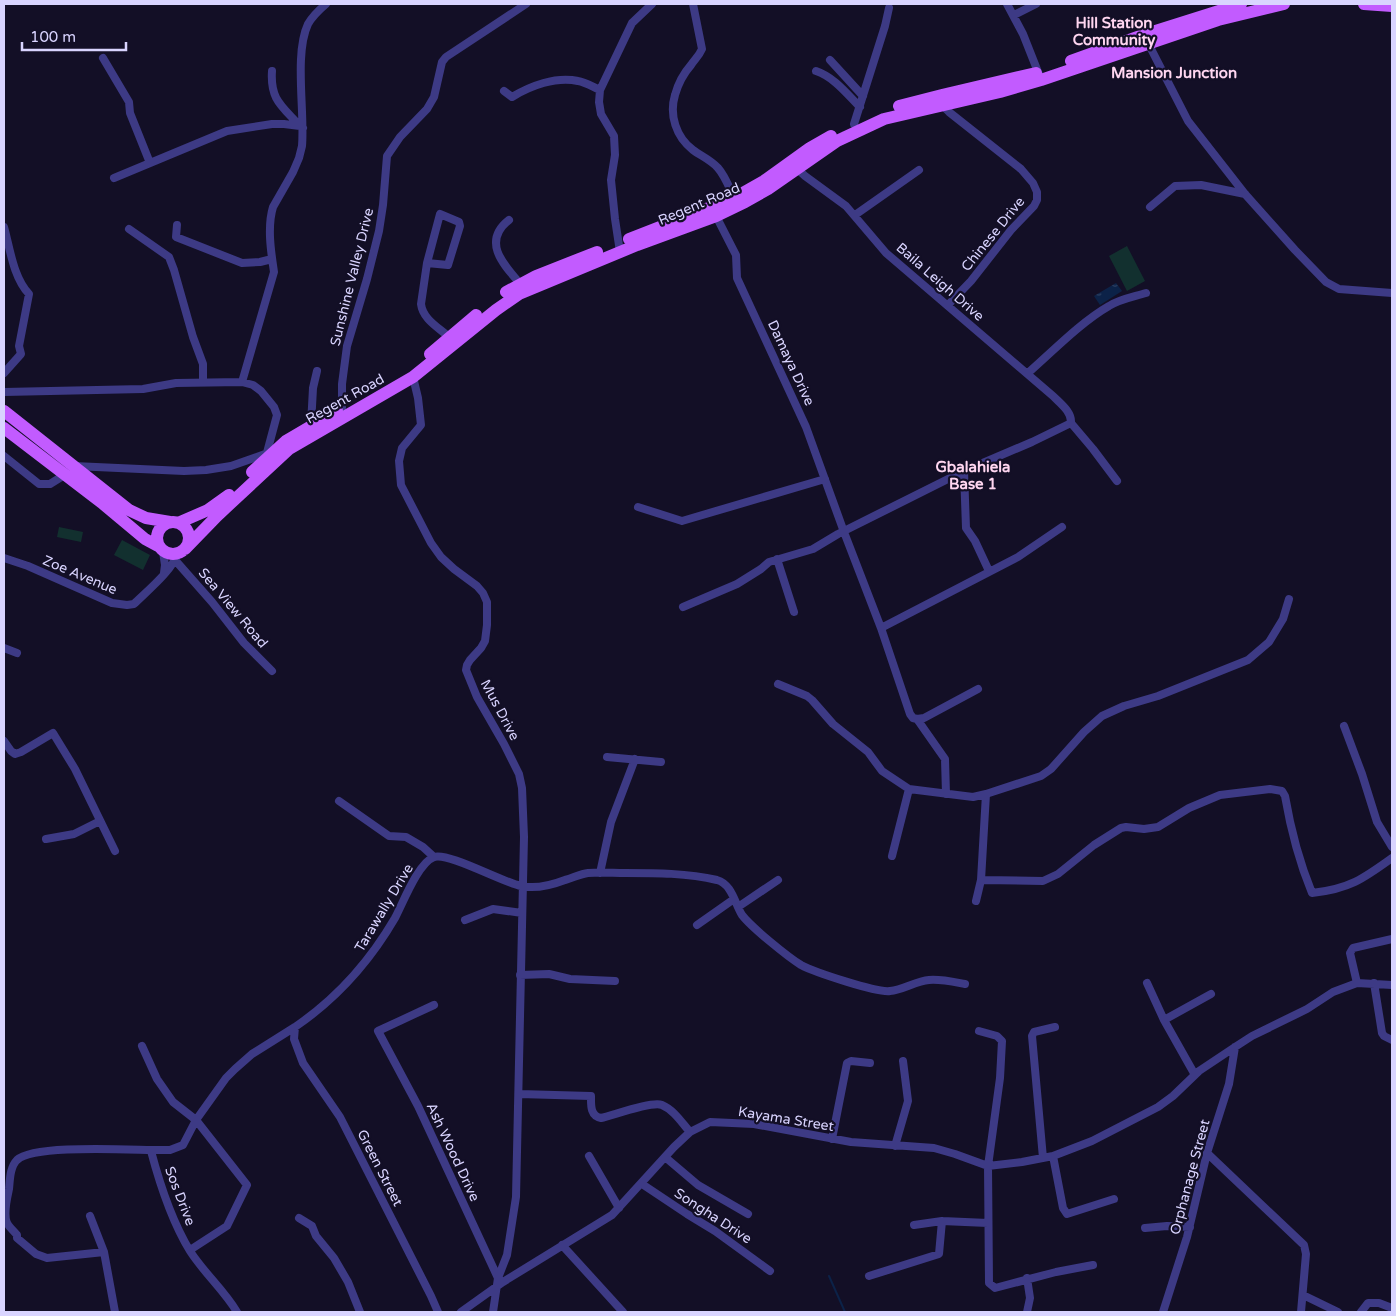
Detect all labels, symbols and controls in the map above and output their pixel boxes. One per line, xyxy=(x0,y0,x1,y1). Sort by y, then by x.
district label: Hill Station Community xyxy=(1073,14,1155,50)
scale bar xyxy=(22,20,126,52)
text: 100 m xyxy=(30,28,76,46)
district label: Mansion Junction xyxy=(1111,64,1237,82)
street label: Regent Road xyxy=(656,179,742,229)
street label: Chinese Drive xyxy=(958,193,1028,275)
street label: Sunshine Valley Drive xyxy=(327,206,377,348)
street label: Baila Leigh Drive xyxy=(893,239,988,325)
street label: Damaya Drive xyxy=(764,318,818,408)
street label: Regent Road xyxy=(303,370,387,428)
district label: Gbalahiela Base 1 xyxy=(936,458,1010,493)
street label: Zoe Avenue xyxy=(40,552,120,598)
street label: Sea View Road xyxy=(195,565,271,651)
street label: Mus Drive xyxy=(477,677,523,744)
street label: Tarawally Drive xyxy=(351,861,417,955)
street label: Ash Wood Drive xyxy=(423,1100,483,1204)
street label: Kayama Street xyxy=(737,1103,836,1135)
street label: Orphanage Street xyxy=(1166,1117,1214,1236)
street label: Green Street xyxy=(353,1127,407,1210)
street label: Sos Drive xyxy=(161,1164,199,1228)
street label: Songha Drive xyxy=(671,1185,755,1247)

